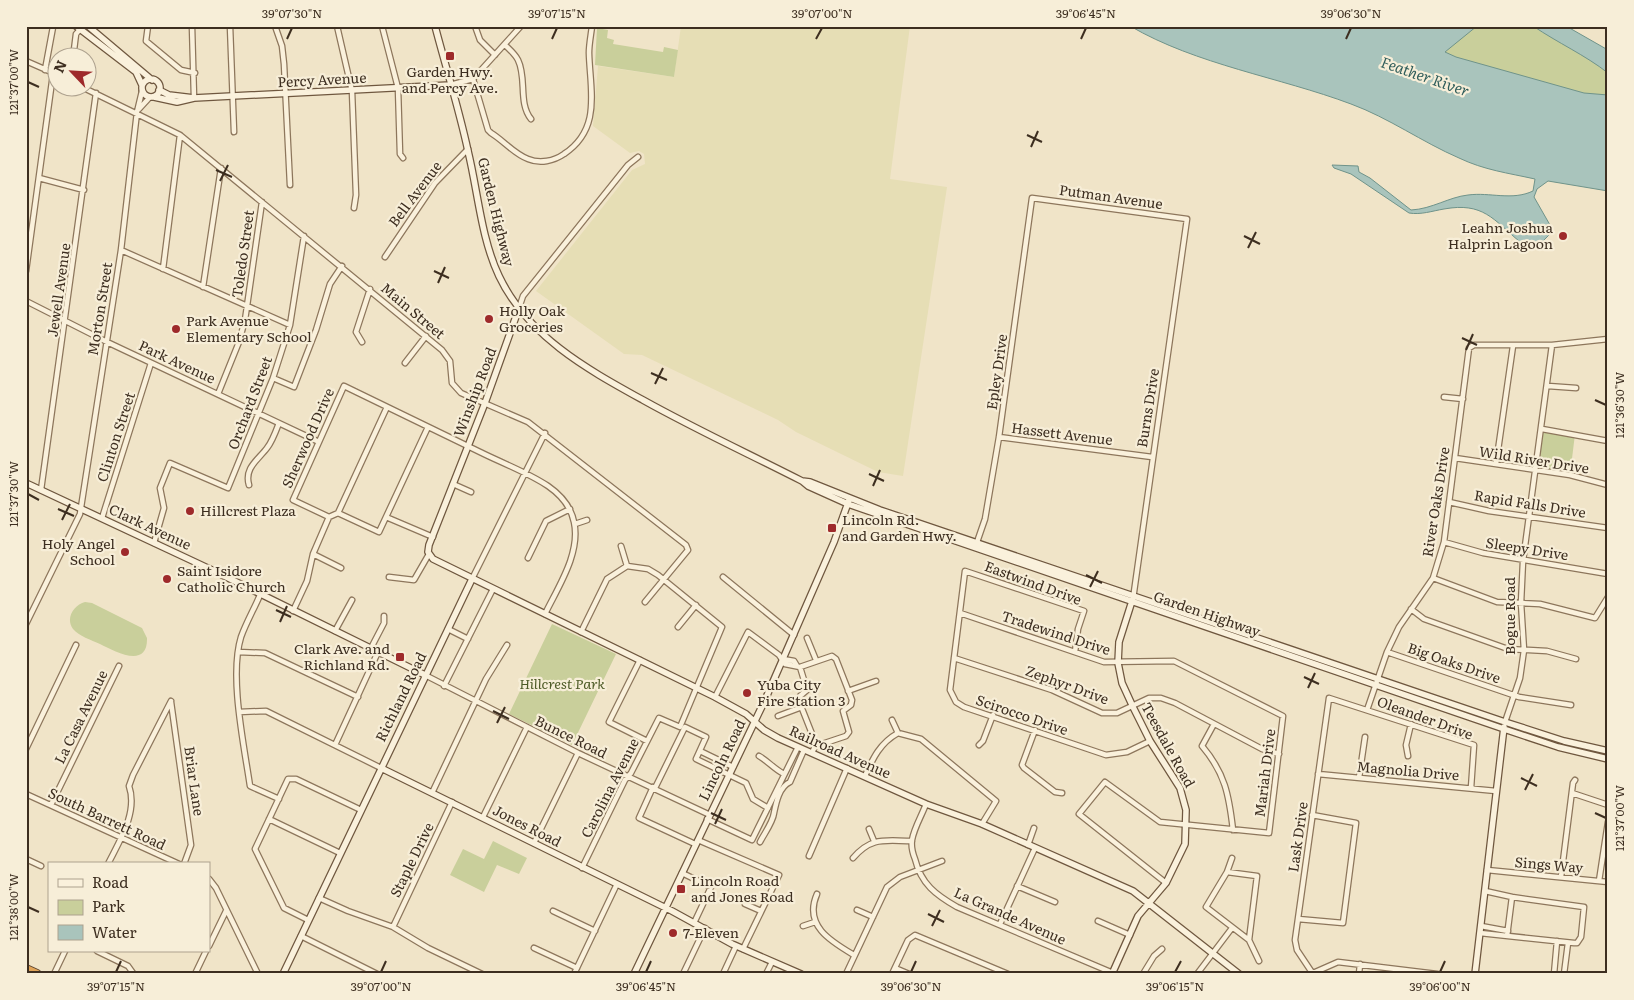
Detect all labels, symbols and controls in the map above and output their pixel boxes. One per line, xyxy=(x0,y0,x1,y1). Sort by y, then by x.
text: 39°07'30"N xyxy=(262,4,322,22)
text: 39°07'15"N xyxy=(528,4,586,22)
text: 39°07'00"N xyxy=(791,4,853,22)
text: 39°06'45"N xyxy=(1056,4,1116,22)
text: 39°06'30"N xyxy=(1320,4,1382,22)
north arrow xyxy=(48,48,98,98)
text: 121°37'00"W xyxy=(4,49,22,115)
marker: Garden Hwy. and Percy Ave. xyxy=(444,50,456,62)
water label: Feather River xyxy=(1378,50,1473,101)
text: N xyxy=(48,56,71,76)
place label: Garden Hwy. and Percy Ave. xyxy=(402,61,498,97)
street label: Percy Avenue xyxy=(277,67,367,91)
street label: Garden Highway xyxy=(474,155,520,269)
street label: Bell Avenue xyxy=(383,156,446,230)
street label: Putman Avenue xyxy=(1058,179,1164,213)
street label: Toledo Street xyxy=(226,208,258,299)
place label: Leahn Joshua Halprin Lagoon xyxy=(1448,217,1553,253)
marker: Leahn Joshua Halprin Lagoon xyxy=(1557,230,1569,242)
street label: Jewell Avenue xyxy=(42,242,74,338)
street label: Morton Street xyxy=(82,260,116,357)
street label: Main Street xyxy=(377,277,450,343)
place label: Holly Oak Groceries xyxy=(499,300,566,336)
place label: Park Avenue Elementary School xyxy=(186,310,312,346)
marker: Holly Oak Groceries xyxy=(483,313,495,325)
marker: Park Avenue Elementary School xyxy=(170,323,182,335)
street label: Epley Drive xyxy=(981,333,1011,411)
street label: Park Avenue xyxy=(136,335,219,388)
street label: Winship Road xyxy=(448,344,500,439)
street label: Orchard Street xyxy=(222,353,276,452)
street label: Burns Drive xyxy=(1131,367,1163,449)
text: 121°36'30"W xyxy=(1610,372,1628,438)
street label: Sherwood Drive xyxy=(276,384,338,491)
street label: Clinton Street xyxy=(91,389,139,484)
street label: Hassett Avenue xyxy=(1010,417,1114,449)
street label: Wild River Drive xyxy=(1478,440,1591,478)
street label: River Oaks Drive xyxy=(1416,445,1454,558)
text: 121°37'30"W xyxy=(4,461,22,527)
street label: Rapid Falls Drive xyxy=(1473,484,1587,522)
street label: Clark Avenue xyxy=(106,498,195,554)
place label: Hillcrest Plaza xyxy=(200,500,296,520)
marker: Hillcrest Plaza xyxy=(184,505,196,517)
place label: Lincoln Rd. and Garden Hwy. xyxy=(842,509,957,545)
marker: Lincoln Rd. and Garden Hwy. xyxy=(826,522,838,534)
street label: Sleepy Drive xyxy=(1484,532,1570,564)
place label: Holy Angel School xyxy=(42,533,115,569)
marker: Holy Angel School xyxy=(119,546,131,558)
street label: Eastwind Drive xyxy=(982,555,1085,609)
place label: Saint Isidore Catholic Church xyxy=(177,560,286,596)
marker: Saint Isidore Catholic Church xyxy=(161,573,173,585)
street label: Bogue Road xyxy=(1499,576,1519,655)
street label: Garden Highway xyxy=(1151,585,1264,641)
street label: Tradewind Drive xyxy=(999,605,1113,659)
street label: Big Oaks Drive xyxy=(1405,637,1504,687)
place label: Clark Ave. and Richland Rd. xyxy=(294,638,390,674)
street label: Richland Road xyxy=(370,648,431,745)
marker: Clark Ave. and Richland Rd. xyxy=(394,651,406,663)
street label: Zephyr Drive xyxy=(1023,660,1112,708)
street label: La Casa Avenue xyxy=(49,666,111,767)
park label: Hillcrest Park xyxy=(519,673,605,693)
place label: Yuba City Fire Station 3 xyxy=(757,674,846,710)
marker: Yuba City Fire Station 3 xyxy=(741,687,753,699)
street label: Scirocco Drive xyxy=(974,689,1071,739)
street label: Oleander Drive xyxy=(1375,690,1476,744)
street label: Teesdale Road xyxy=(1137,698,1201,791)
street label: Bunce Road xyxy=(532,710,611,762)
street label: Lincoln Road xyxy=(693,715,750,804)
street label: Railroad Avenue xyxy=(786,720,894,782)
street label: Mariah Drive xyxy=(1249,728,1279,818)
street label: Carolina Avenue xyxy=(575,734,643,841)
street label: Briar Lane xyxy=(180,745,210,817)
street label: Magnolia Drive xyxy=(1356,756,1460,784)
street label: South Barrett Road xyxy=(45,782,170,854)
text: 121°37'00"W xyxy=(1610,785,1628,851)
street label: Jones Road xyxy=(490,799,566,851)
street label: Lask Drive xyxy=(1282,800,1312,873)
street label: Staple Drive xyxy=(384,819,438,900)
street label: Sings Way xyxy=(1514,851,1585,877)
legend xyxy=(48,862,210,952)
text: Road xyxy=(92,870,128,893)
place label: Lincoln Road and Jones Road xyxy=(691,870,794,906)
text: 121°38'00"W xyxy=(4,873,22,941)
street label: La Grande Avenue xyxy=(951,881,1070,949)
marker: Lincoln Road and Jones Road xyxy=(675,883,687,895)
text: Park xyxy=(92,894,126,917)
text: Water xyxy=(92,920,137,943)
place label: 7-Eleven xyxy=(683,922,739,942)
marker: 7-Eleven xyxy=(667,927,679,939)
text: 39°07'15"N xyxy=(87,977,145,995)
text: 39°07'00"N xyxy=(350,977,412,995)
text: 39°06'45"N xyxy=(616,977,676,995)
text: 39°06'30"N xyxy=(880,977,942,995)
text: 39°06'15"N xyxy=(1146,977,1204,995)
text: 39°06'00"N xyxy=(1409,977,1471,995)

